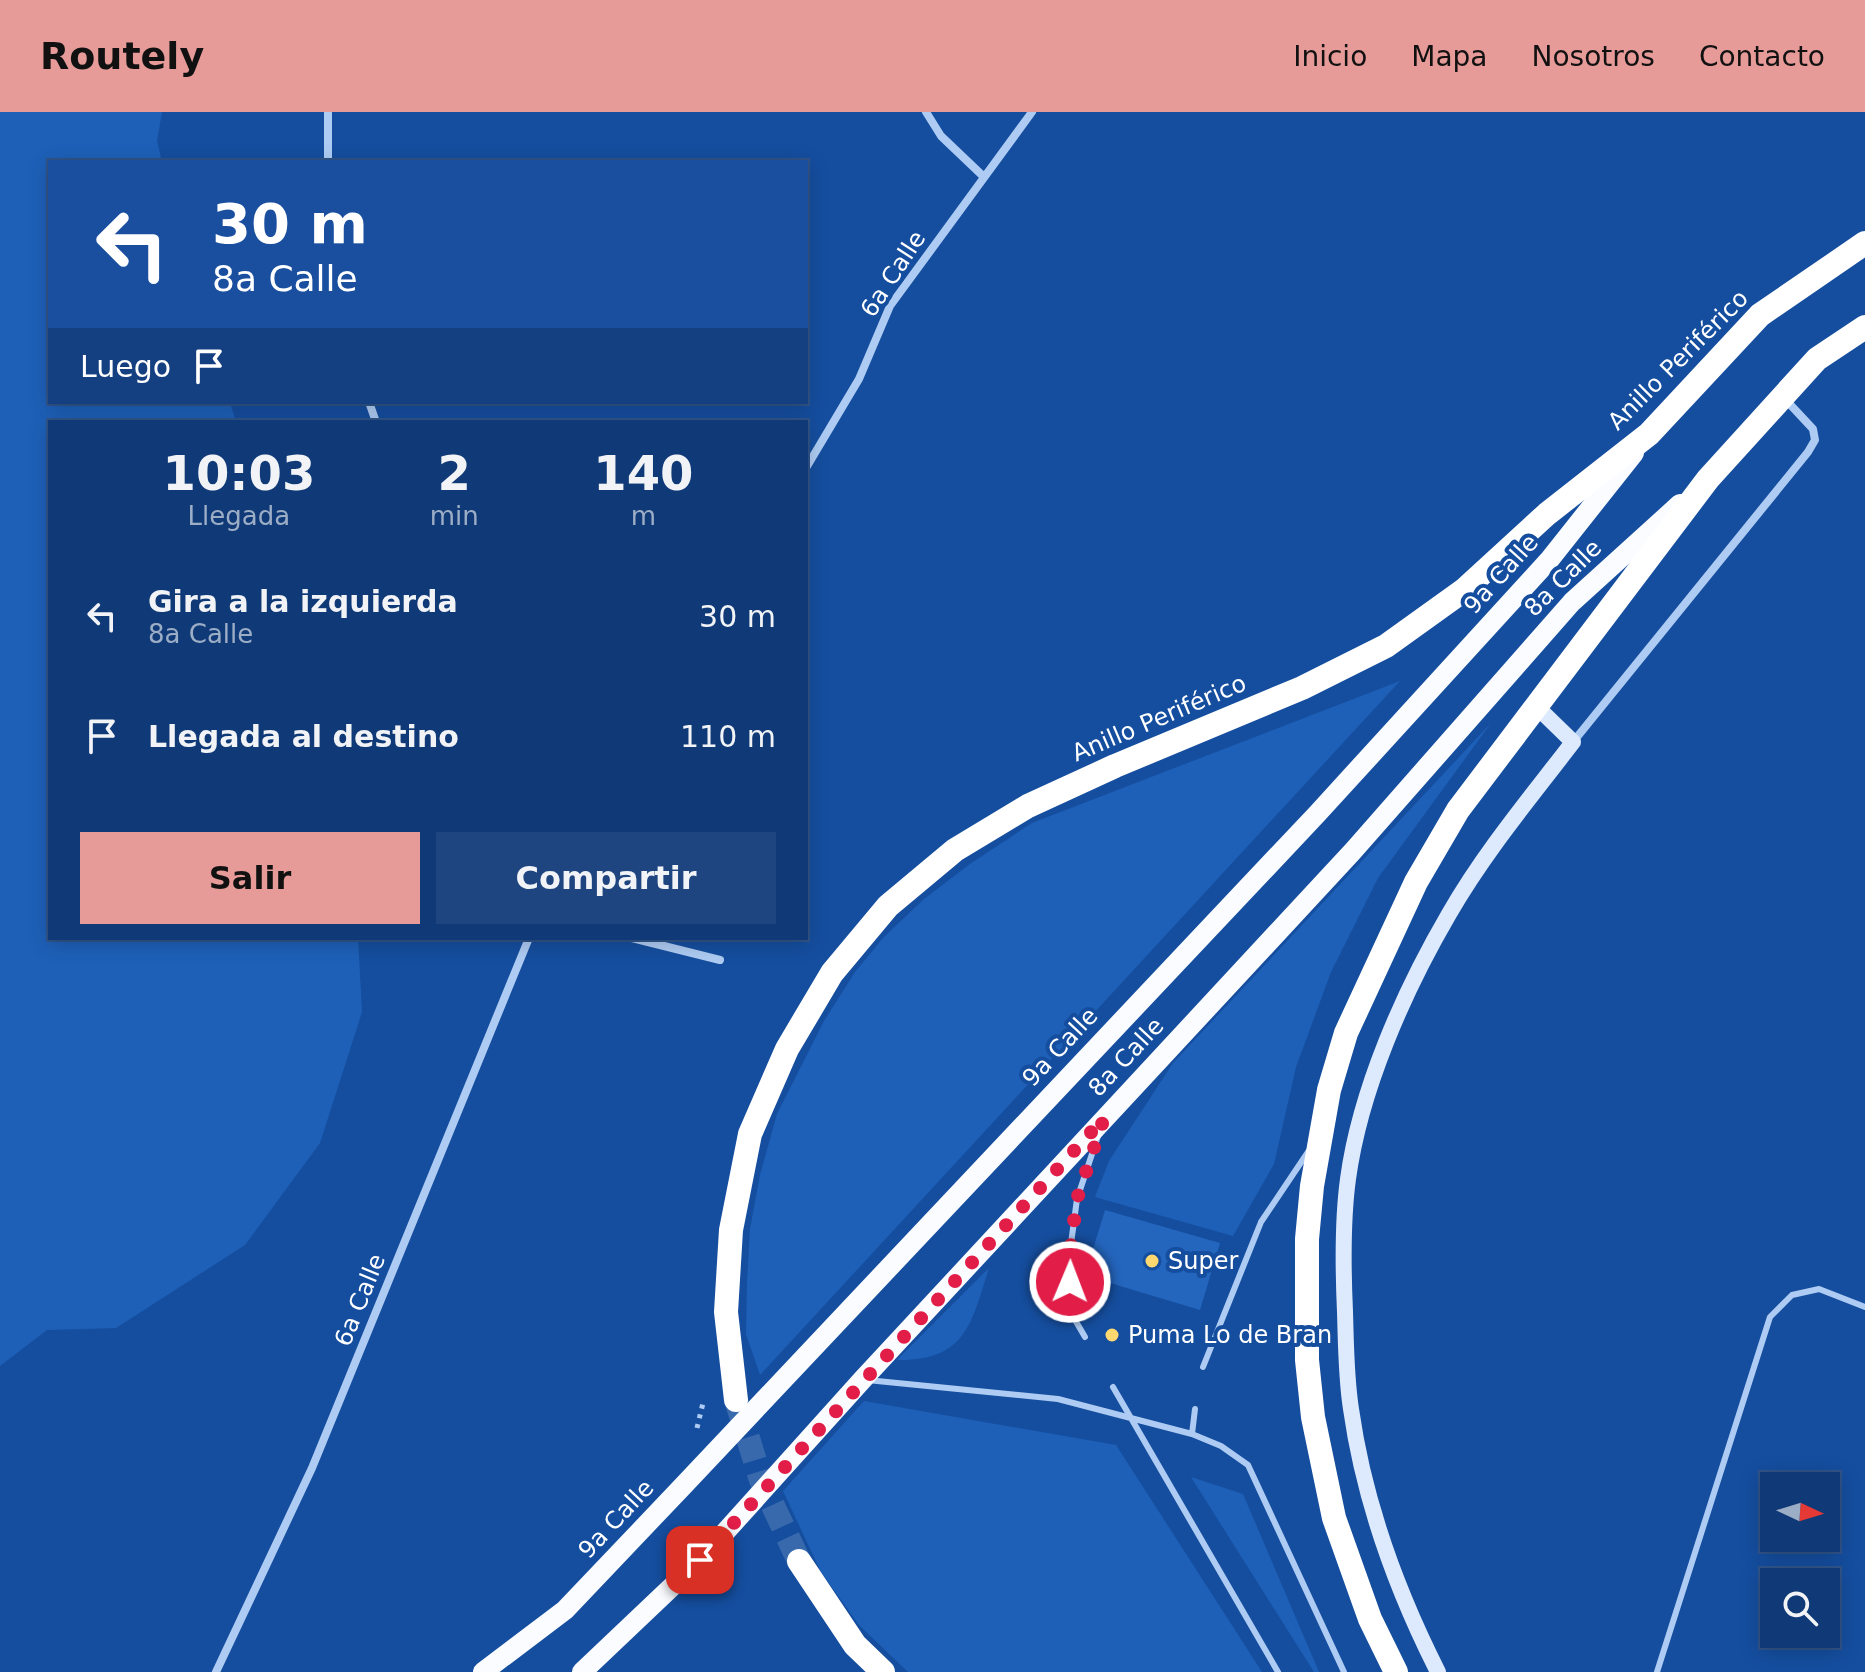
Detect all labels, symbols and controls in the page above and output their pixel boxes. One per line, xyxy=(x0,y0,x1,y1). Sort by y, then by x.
text: Routely xyxy=(40,34,204,78)
text: Inicio xyxy=(1293,40,1367,73)
text: Mapa xyxy=(1411,40,1488,73)
text: Nosotros xyxy=(1532,40,1655,73)
text: Contacto xyxy=(1699,40,1825,73)
text: 30 m xyxy=(212,191,368,256)
icon: left xyxy=(80,192,184,296)
street label: 6a Calle xyxy=(855,226,931,322)
text: 8a Calle xyxy=(212,258,358,299)
street label: Anillo Periférico xyxy=(1602,284,1754,436)
icon: arrive xyxy=(187,344,231,388)
text: Luego xyxy=(80,349,171,384)
text: 10:03 xyxy=(162,445,315,501)
text: 2 xyxy=(438,445,471,501)
text: 140 xyxy=(593,445,693,501)
text: Llegada xyxy=(188,501,290,531)
text: min xyxy=(430,501,479,531)
text: m xyxy=(631,501,656,531)
street label: 9a Calle xyxy=(1458,529,1544,619)
street label: 8a Calle xyxy=(1519,534,1607,622)
text: Gira a la izquierda xyxy=(148,584,458,619)
icon: left xyxy=(80,594,124,638)
text: 30 m xyxy=(699,599,776,634)
text: 8a Calle xyxy=(148,619,253,649)
street label: Anillo Periférico xyxy=(1068,669,1250,767)
icon: arrive xyxy=(80,714,124,758)
text: Llegada al destino xyxy=(148,719,459,754)
text: 110 m xyxy=(680,719,776,754)
button: Salir xyxy=(80,832,420,924)
button: Compartir xyxy=(436,832,776,924)
street label: 9a Calle xyxy=(1017,1002,1103,1092)
street label: 8a Calle xyxy=(1083,1012,1169,1102)
position arrow xyxy=(1028,1240,1112,1324)
place label: Super xyxy=(1168,1247,1238,1275)
street label: 6a Calle xyxy=(329,1250,391,1350)
marker: Super xyxy=(1143,1252,1161,1270)
place label: Puma Lo de Bran xyxy=(1128,1321,1332,1349)
marker: Puma Lo de Bran xyxy=(1103,1326,1121,1344)
north arrow xyxy=(1760,1472,1840,1552)
map controls xyxy=(1760,1472,1840,1648)
street label: 9a Calle xyxy=(573,1474,659,1564)
pin xyxy=(666,1526,734,1594)
icon: arrive xyxy=(678,1538,722,1582)
button: search xyxy=(1760,1568,1840,1648)

